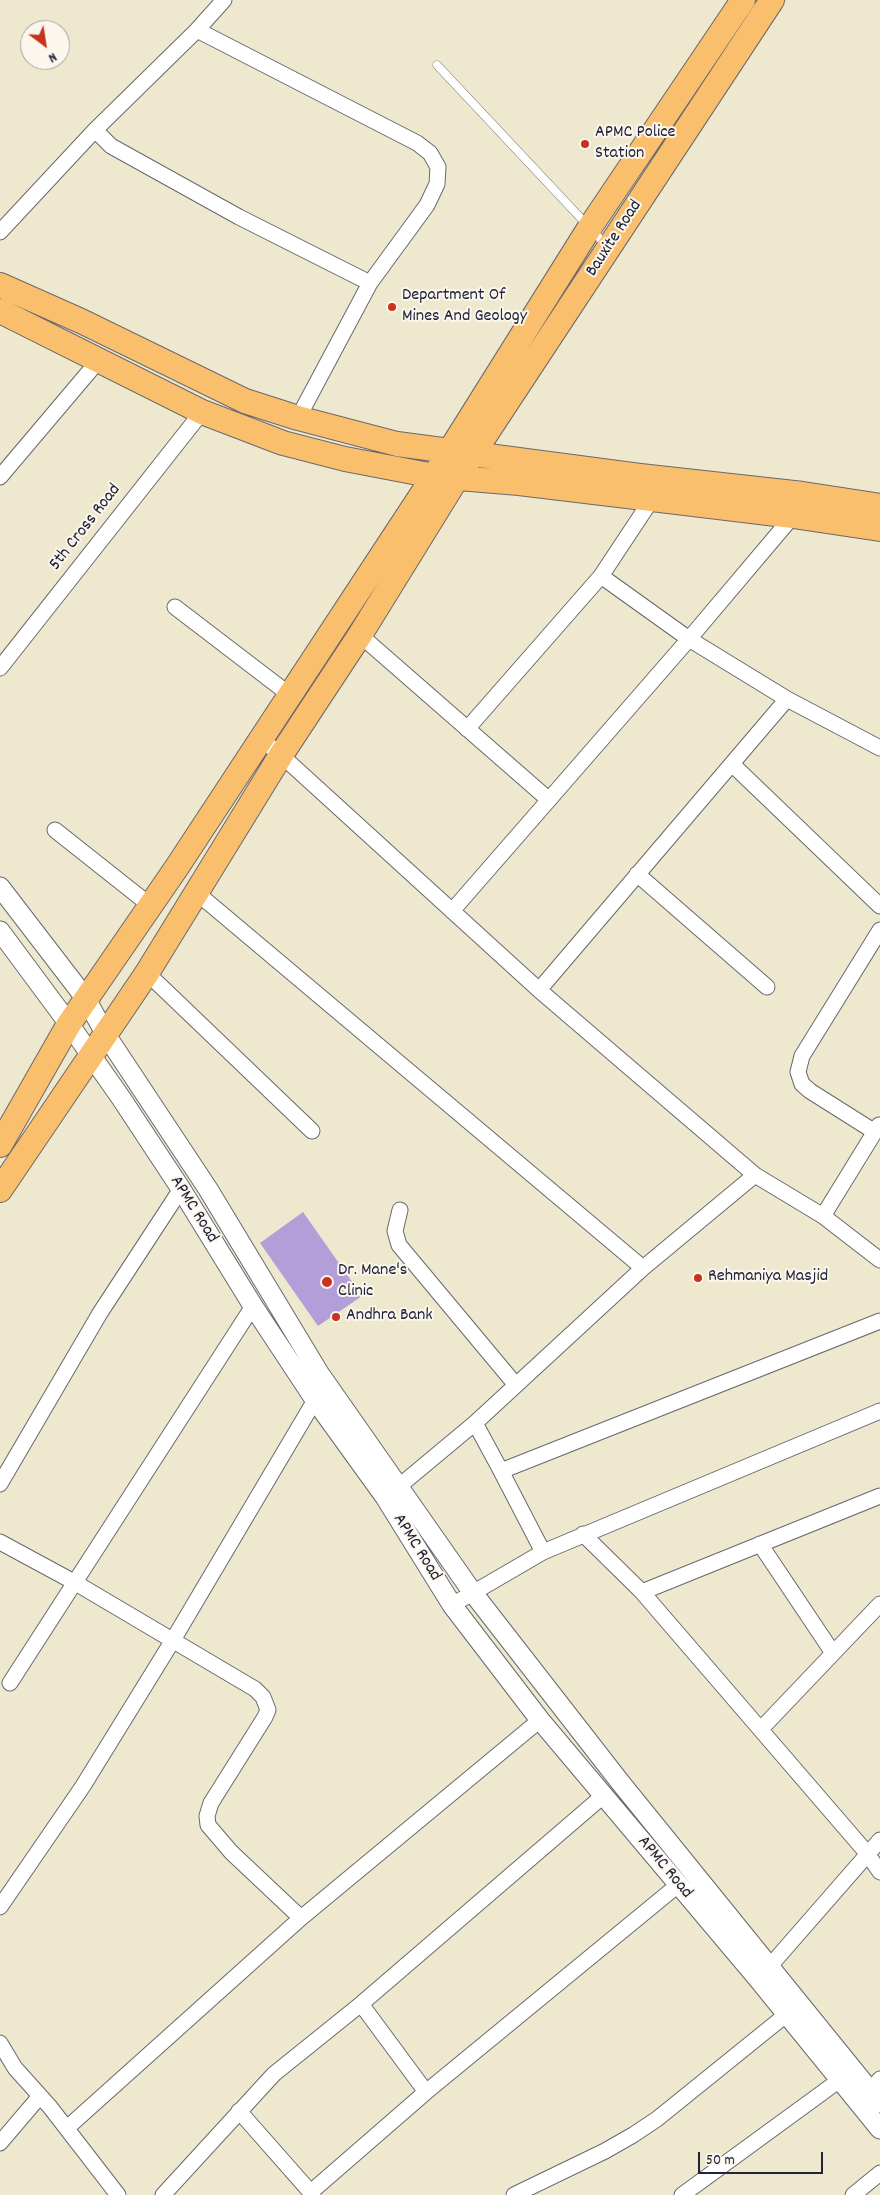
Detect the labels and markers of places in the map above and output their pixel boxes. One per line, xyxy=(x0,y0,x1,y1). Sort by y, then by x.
place label: APMC Police Station xyxy=(595,123,675,166)
marker: APMC Police Station xyxy=(579,138,591,150)
place label: Department Of Mines And Geology xyxy=(402,286,527,328)
marker: Department Of Mines And Geology xyxy=(386,301,398,313)
place label: Dr. Mane's Clinic xyxy=(338,1261,407,1304)
place label: Rehmaniya Masjid xyxy=(708,1267,828,1289)
marker: Rehmaniya Masjid xyxy=(692,1272,704,1284)
marker: Dr. Mane's Clinic xyxy=(320,1275,334,1289)
place label: Andhra Bank xyxy=(346,1306,433,1328)
marker: Andhra Bank xyxy=(330,1311,342,1323)

